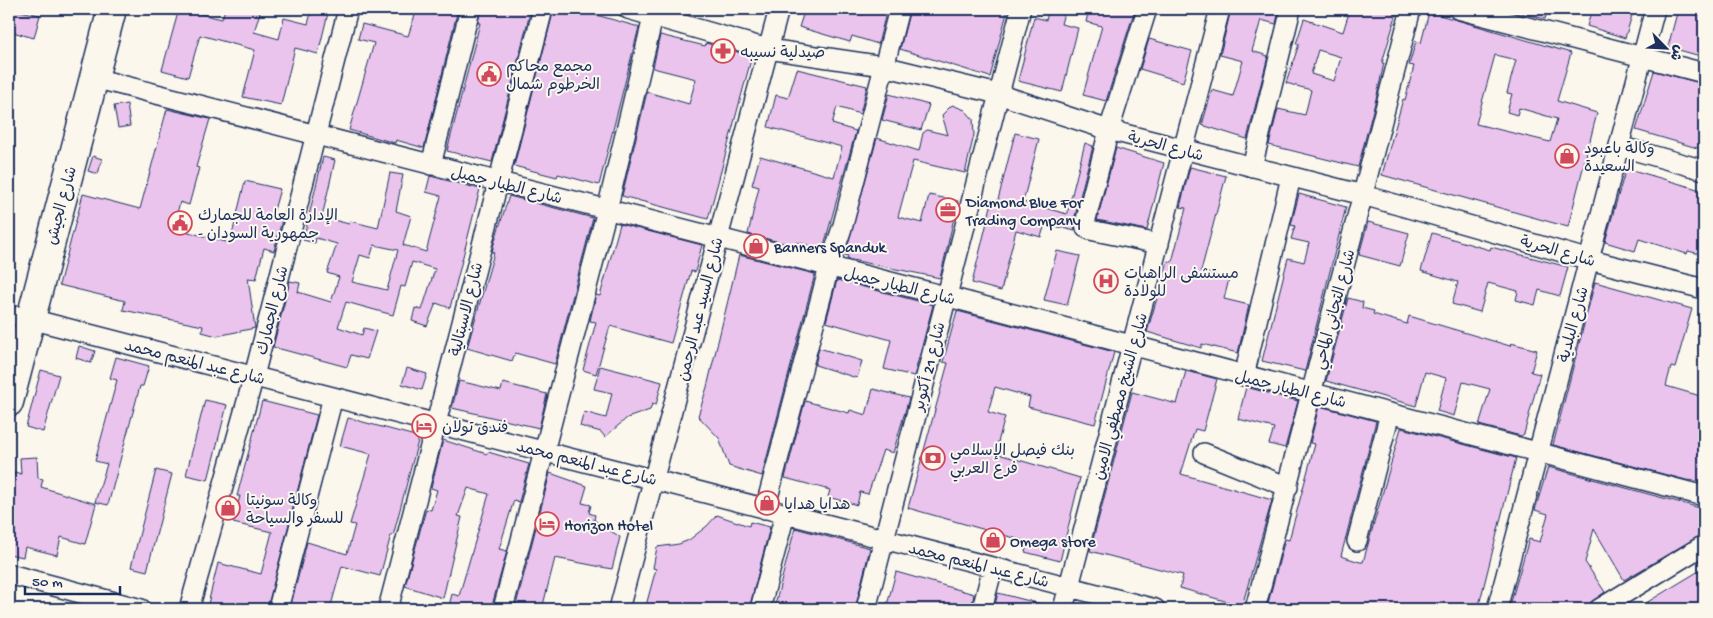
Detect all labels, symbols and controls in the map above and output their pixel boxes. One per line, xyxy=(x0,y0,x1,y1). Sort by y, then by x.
north arrow xyxy=(1640,22,1690,72)
pharmacy icon: صيدلية نسيبه xyxy=(710,38,736,64)
text: ش xyxy=(1665,42,1686,63)
place label: صيدلية نسيبه xyxy=(740,44,825,64)
place label: مجمع محاكم الخرطوم شمال xyxy=(506,59,600,96)
public building icon: مجمع محاكم الخرطوم شمال xyxy=(476,61,502,87)
street label: شارع الحرية xyxy=(1125,128,1205,168)
place label: وكالة باعبود السعيدة xyxy=(1584,140,1655,178)
shop icon: وكالة باعبود السعيدة xyxy=(1554,143,1580,169)
street label: شارع الطيار جميل xyxy=(449,164,564,210)
street label: شارع الجيش xyxy=(44,165,83,247)
place label: Diamond Blue For Trading Company xyxy=(965,195,1084,232)
office icon: Diamond Blue For Trading Company xyxy=(935,197,961,223)
place label: الإدارة العامة للجمارك - جمهورية السودان xyxy=(198,207,338,245)
public building icon: الإدارة العامة للجمارك - جمهورية السودان xyxy=(167,210,193,236)
shop icon: Banners Spanduk xyxy=(743,233,769,259)
street label: شارع الحرية xyxy=(1517,233,1597,273)
street label: شارع السيد عبد الرحمن xyxy=(675,236,729,384)
place label: Banners Spanduk xyxy=(773,240,888,259)
street label: شارع التجاني الماحي xyxy=(1311,248,1364,373)
street label: شارع الاسبتالية xyxy=(447,261,489,359)
street label: شارع الجمارك xyxy=(254,264,295,357)
street label: شارع الطيار جميل xyxy=(842,265,957,311)
place label: مستشفى الراهبات للولادة xyxy=(1124,266,1239,303)
hospital icon: مستشفى الراهبات للولادة xyxy=(1093,268,1119,294)
street label: شارع البلدية xyxy=(1555,285,1595,365)
street label: شارع الشيخ مصطفي الامين xyxy=(1091,311,1156,483)
street label: شارع 21 أكتوبر xyxy=(909,320,952,415)
street label: شارع عبد المنعم محمد xyxy=(122,338,267,391)
street label: شارع الطيار جميل xyxy=(1233,368,1348,414)
hotel icon: فندق تولان xyxy=(411,413,437,439)
place label: فندق تولان xyxy=(442,420,508,439)
street label: شارع عبد المنعم محمد xyxy=(514,439,659,492)
place label: بنك فيصل الإسلامي فرع العربي xyxy=(950,443,1075,482)
bank icon: بنك فيصل الإسلامي فرع العربي xyxy=(920,445,946,471)
shop icon: هدايا هدايا xyxy=(754,490,780,516)
place label: وكالة سونيتا للسفر والسياحة xyxy=(246,492,344,530)
shop icon: وكالة سونيتا للسفر والسياحة xyxy=(215,495,241,521)
place label: هدايا هدايا xyxy=(784,497,850,516)
hotel icon: Horizon Hotel xyxy=(534,511,560,537)
place label: Horizon Hotel xyxy=(564,518,653,537)
shop icon: Omega store xyxy=(980,527,1006,553)
place label: Omega store xyxy=(1010,534,1096,553)
street label: شارع عبد المنعم محمد xyxy=(906,541,1051,594)
scale bar xyxy=(25,563,120,595)
text: 50 m xyxy=(32,574,63,592)

